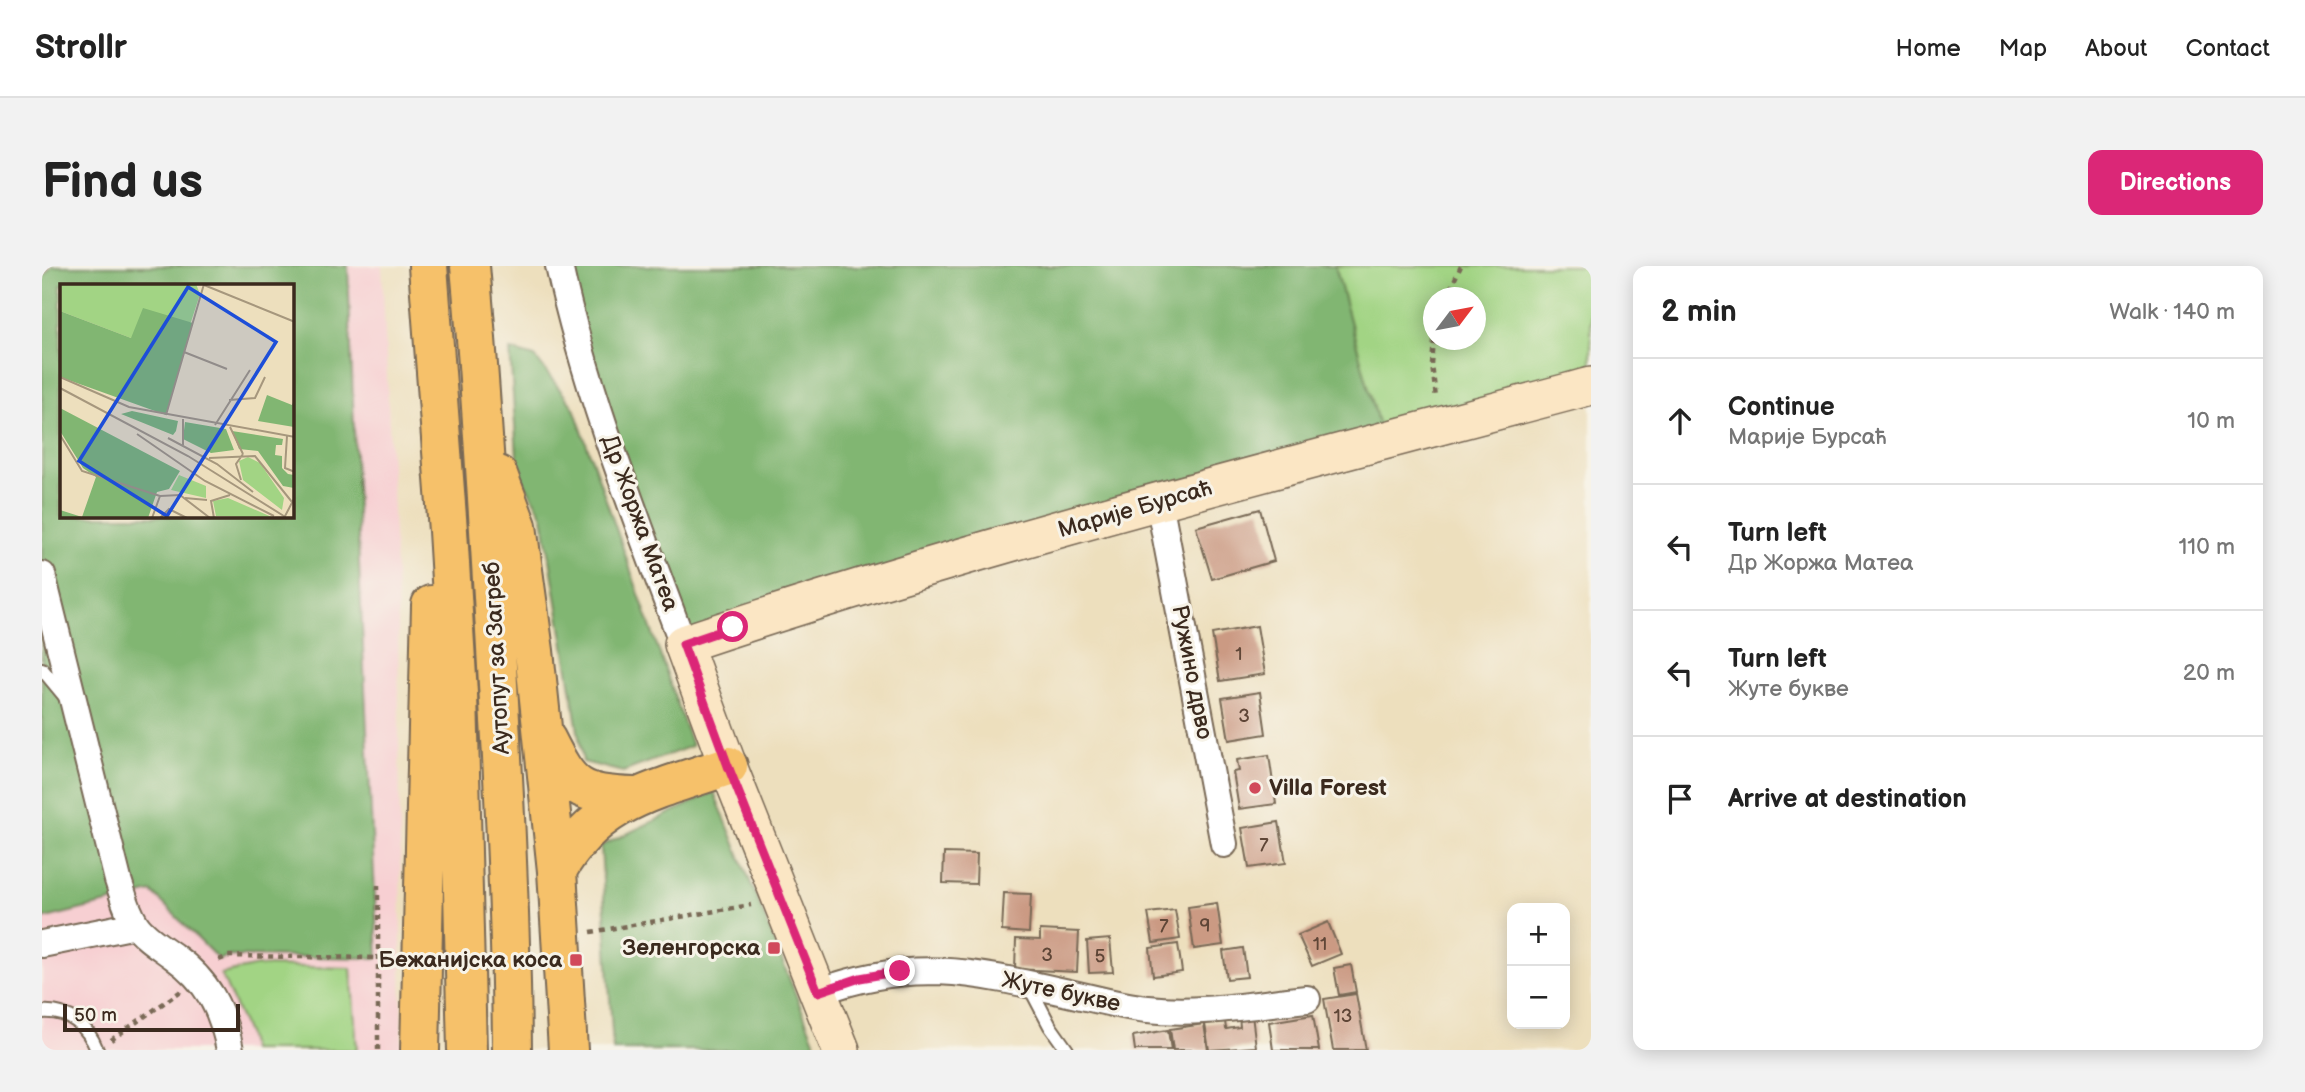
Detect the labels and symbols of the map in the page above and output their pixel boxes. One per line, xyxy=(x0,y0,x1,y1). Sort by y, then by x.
inset map xyxy=(60,284,294,518)
north arrow xyxy=(1423,287,1486,350)
street label: Др Жоржа Матеа xyxy=(595,431,685,615)
street label: Марије Бурсаћ xyxy=(1055,474,1215,544)
street label: Аутопут за Загреб xyxy=(478,561,516,756)
street label: Ружино дрво xyxy=(1165,602,1219,742)
route start xyxy=(717,611,748,642)
house number: 1 xyxy=(1235,643,1243,666)
house number: 3 xyxy=(1238,705,1250,728)
place label: Villa Forest xyxy=(1269,774,1387,802)
marker: Villa Forest xyxy=(1247,780,1263,796)
house number: 7 xyxy=(1259,834,1269,857)
house number: 7 xyxy=(1159,915,1169,938)
house number: 9 xyxy=(1200,915,1210,938)
house number: 11 xyxy=(1313,933,1327,956)
place label: Зеленгорска xyxy=(622,934,761,962)
marker: Зеленгорска xyxy=(766,940,782,956)
house number: 3 xyxy=(1041,944,1053,967)
house number: 5 xyxy=(1095,945,1106,968)
place label: Бежанијска коса xyxy=(379,946,563,974)
marker: Бежанијска коса xyxy=(568,952,584,968)
route end xyxy=(884,955,915,986)
street label: Жуте букве xyxy=(999,966,1123,1018)
scale bar xyxy=(63,1001,240,1033)
house number: 13 xyxy=(1333,1005,1353,1028)

